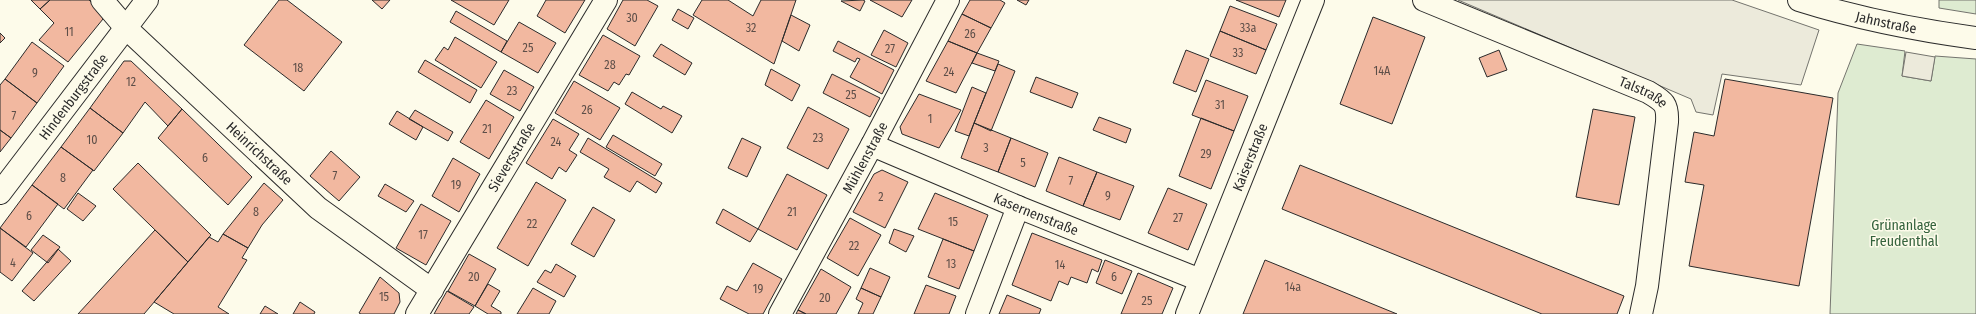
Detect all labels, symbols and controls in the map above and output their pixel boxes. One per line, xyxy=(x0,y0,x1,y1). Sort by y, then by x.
street label: Jahnstraße xyxy=(1854,8,1918,38)
house number: 30 xyxy=(626,11,638,25)
house number: 32 xyxy=(746,21,756,35)
house number: 33a xyxy=(1240,21,1256,35)
house number: 11 xyxy=(64,25,74,39)
house number: 26 xyxy=(964,27,976,41)
house number: 25 xyxy=(523,41,534,55)
house number: 27 xyxy=(885,42,895,56)
house number: 33 xyxy=(1233,46,1243,60)
street label: Hindenburgstraße xyxy=(36,51,112,143)
house number: 28 xyxy=(604,58,616,72)
house number: 18 xyxy=(293,61,303,75)
house number: 14A xyxy=(1374,64,1391,78)
house number: 24 xyxy=(944,65,955,79)
house number: 9 xyxy=(32,66,38,80)
street label: Talstraße xyxy=(1616,73,1672,111)
house number: 12 xyxy=(126,75,136,89)
house number: 23 xyxy=(507,84,517,98)
house number: 25 xyxy=(846,88,857,102)
house number: 31 xyxy=(1215,98,1225,112)
house number: 26 xyxy=(581,103,593,117)
house number: 7 xyxy=(12,109,17,123)
house number: 1 xyxy=(928,112,932,126)
street label: Heinrichstraße xyxy=(223,118,296,189)
street label: Mühlenstraße xyxy=(839,119,892,197)
street label: Sieversstraße xyxy=(485,120,539,195)
street label: Kaiserstraße xyxy=(1229,121,1272,194)
house number: 21 xyxy=(482,122,492,136)
house number: 23 xyxy=(813,131,823,145)
house number: 10 xyxy=(87,133,97,147)
house number: 24 xyxy=(551,135,562,149)
house number: 3 xyxy=(983,141,989,155)
house number: 29 xyxy=(1200,147,1212,161)
house number: 6 xyxy=(202,151,208,165)
house number: 5 xyxy=(1020,156,1026,170)
house number: 7 xyxy=(333,169,338,183)
house number: 8 xyxy=(60,171,66,185)
house number: 7 xyxy=(1069,174,1074,188)
house number: 19 xyxy=(451,178,461,192)
house number: 9 xyxy=(1105,189,1111,203)
house number: 2 xyxy=(878,190,884,204)
street label: Kasernenstraße xyxy=(991,190,1081,239)
house number: 8 xyxy=(253,205,259,219)
house number: 21 xyxy=(787,205,797,219)
house number: 6 xyxy=(26,209,32,223)
house number: 27 xyxy=(1173,211,1183,225)
house number: 15 xyxy=(948,215,959,229)
house number: 22 xyxy=(527,217,537,231)
park label: Grünanlage Freudenthal xyxy=(1870,217,1939,250)
house number: 17 xyxy=(418,228,428,242)
house number: 22 xyxy=(849,239,859,253)
house number: 4 xyxy=(10,256,16,270)
house number: 13 xyxy=(946,257,956,271)
house number: 14 xyxy=(1055,258,1065,272)
house number: 20 xyxy=(468,270,480,284)
house number: 6 xyxy=(1111,270,1117,284)
house number: 14a xyxy=(1285,280,1301,294)
house number: 19 xyxy=(753,282,763,296)
house number: 15 xyxy=(379,290,390,304)
house number: 20 xyxy=(819,291,831,305)
house number: 25 xyxy=(1142,294,1153,308)

